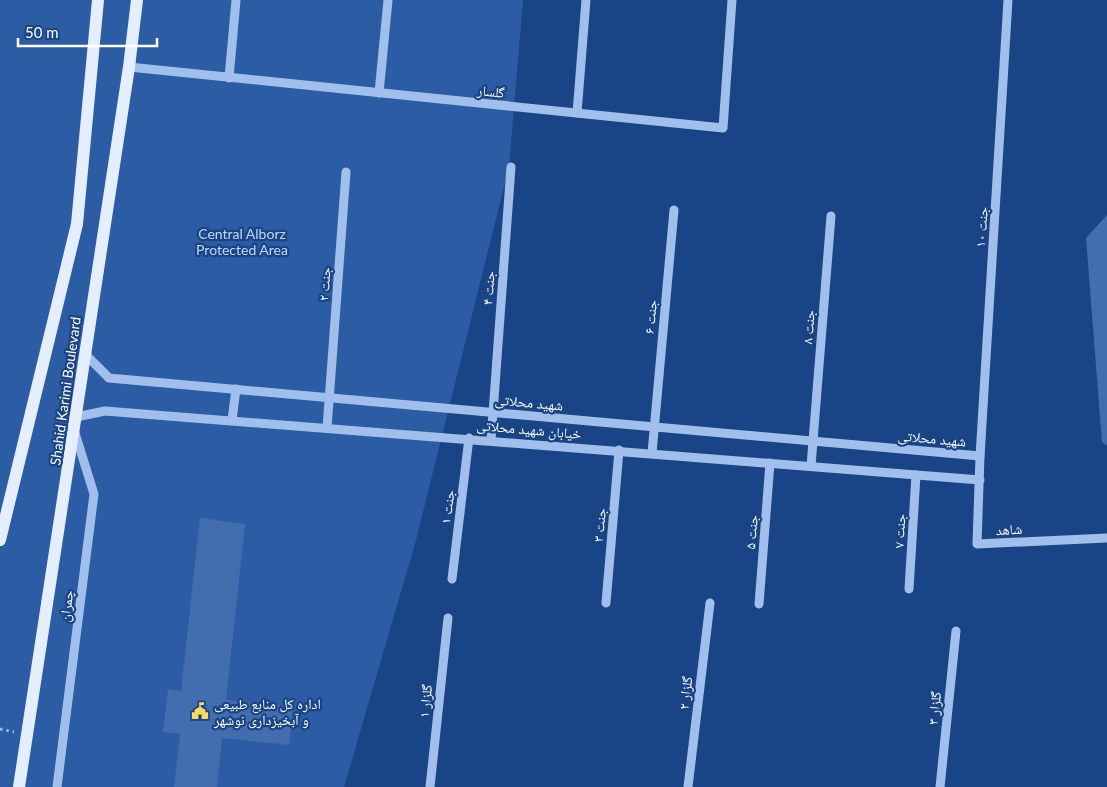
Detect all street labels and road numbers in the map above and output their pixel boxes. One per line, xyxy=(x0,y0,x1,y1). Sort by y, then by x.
street label: گلسار xyxy=(475,81,506,102)
street label: جنت ۱۰ xyxy=(971,206,991,248)
street label: جنت ۲ xyxy=(314,266,334,302)
street label: جنت ۴ xyxy=(478,270,498,306)
street label: جنت ۶ xyxy=(640,299,660,335)
street label: جنت ۸ xyxy=(798,309,818,345)
street label: Shahid Karimi Boulevard xyxy=(46,316,84,466)
street label: شهید محلاتی xyxy=(494,391,564,414)
street label: خیابان شهید محلاتی xyxy=(476,416,582,443)
street label: شهید محلاتی xyxy=(897,427,967,450)
street label: جنت ۱ xyxy=(436,489,458,525)
street label: جنت ۳ xyxy=(589,507,609,543)
street label: جنت ۷ xyxy=(890,513,909,549)
street label: جنت ۵ xyxy=(741,514,761,550)
street label: شاهد xyxy=(995,520,1023,538)
street label: چمران xyxy=(56,589,77,623)
street label: گلزار ۲ xyxy=(675,675,696,711)
street label: گلزار ۱ xyxy=(415,683,436,719)
street label: گلزار ۳ xyxy=(924,690,945,726)

